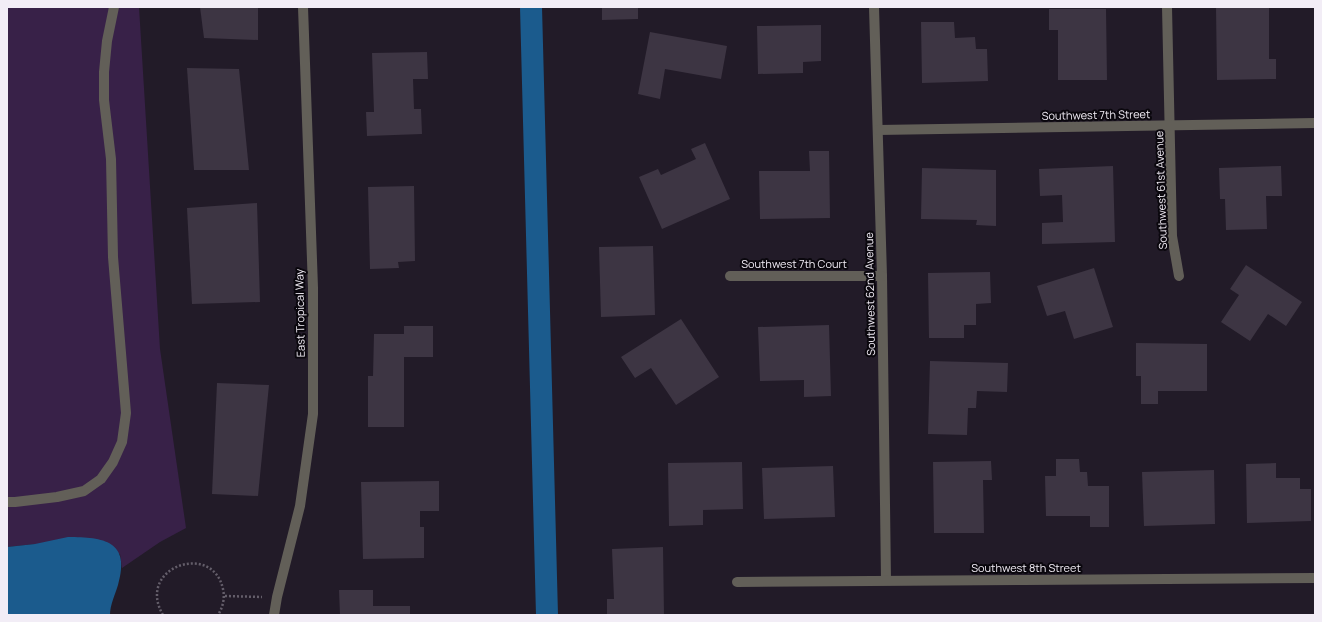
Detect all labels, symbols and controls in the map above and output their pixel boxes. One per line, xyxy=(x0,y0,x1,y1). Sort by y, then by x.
street label: Southwest 7th Street xyxy=(1041,106,1150,123)
street label: Southwest 61st Avenue xyxy=(1151,130,1170,250)
street label: Southwest 62nd Avenue xyxy=(861,231,878,356)
street label: Southwest 7th Court xyxy=(741,256,847,271)
street label: East Tropical Way xyxy=(291,268,308,357)
street label: Southwest 8th Street xyxy=(971,560,1081,575)

